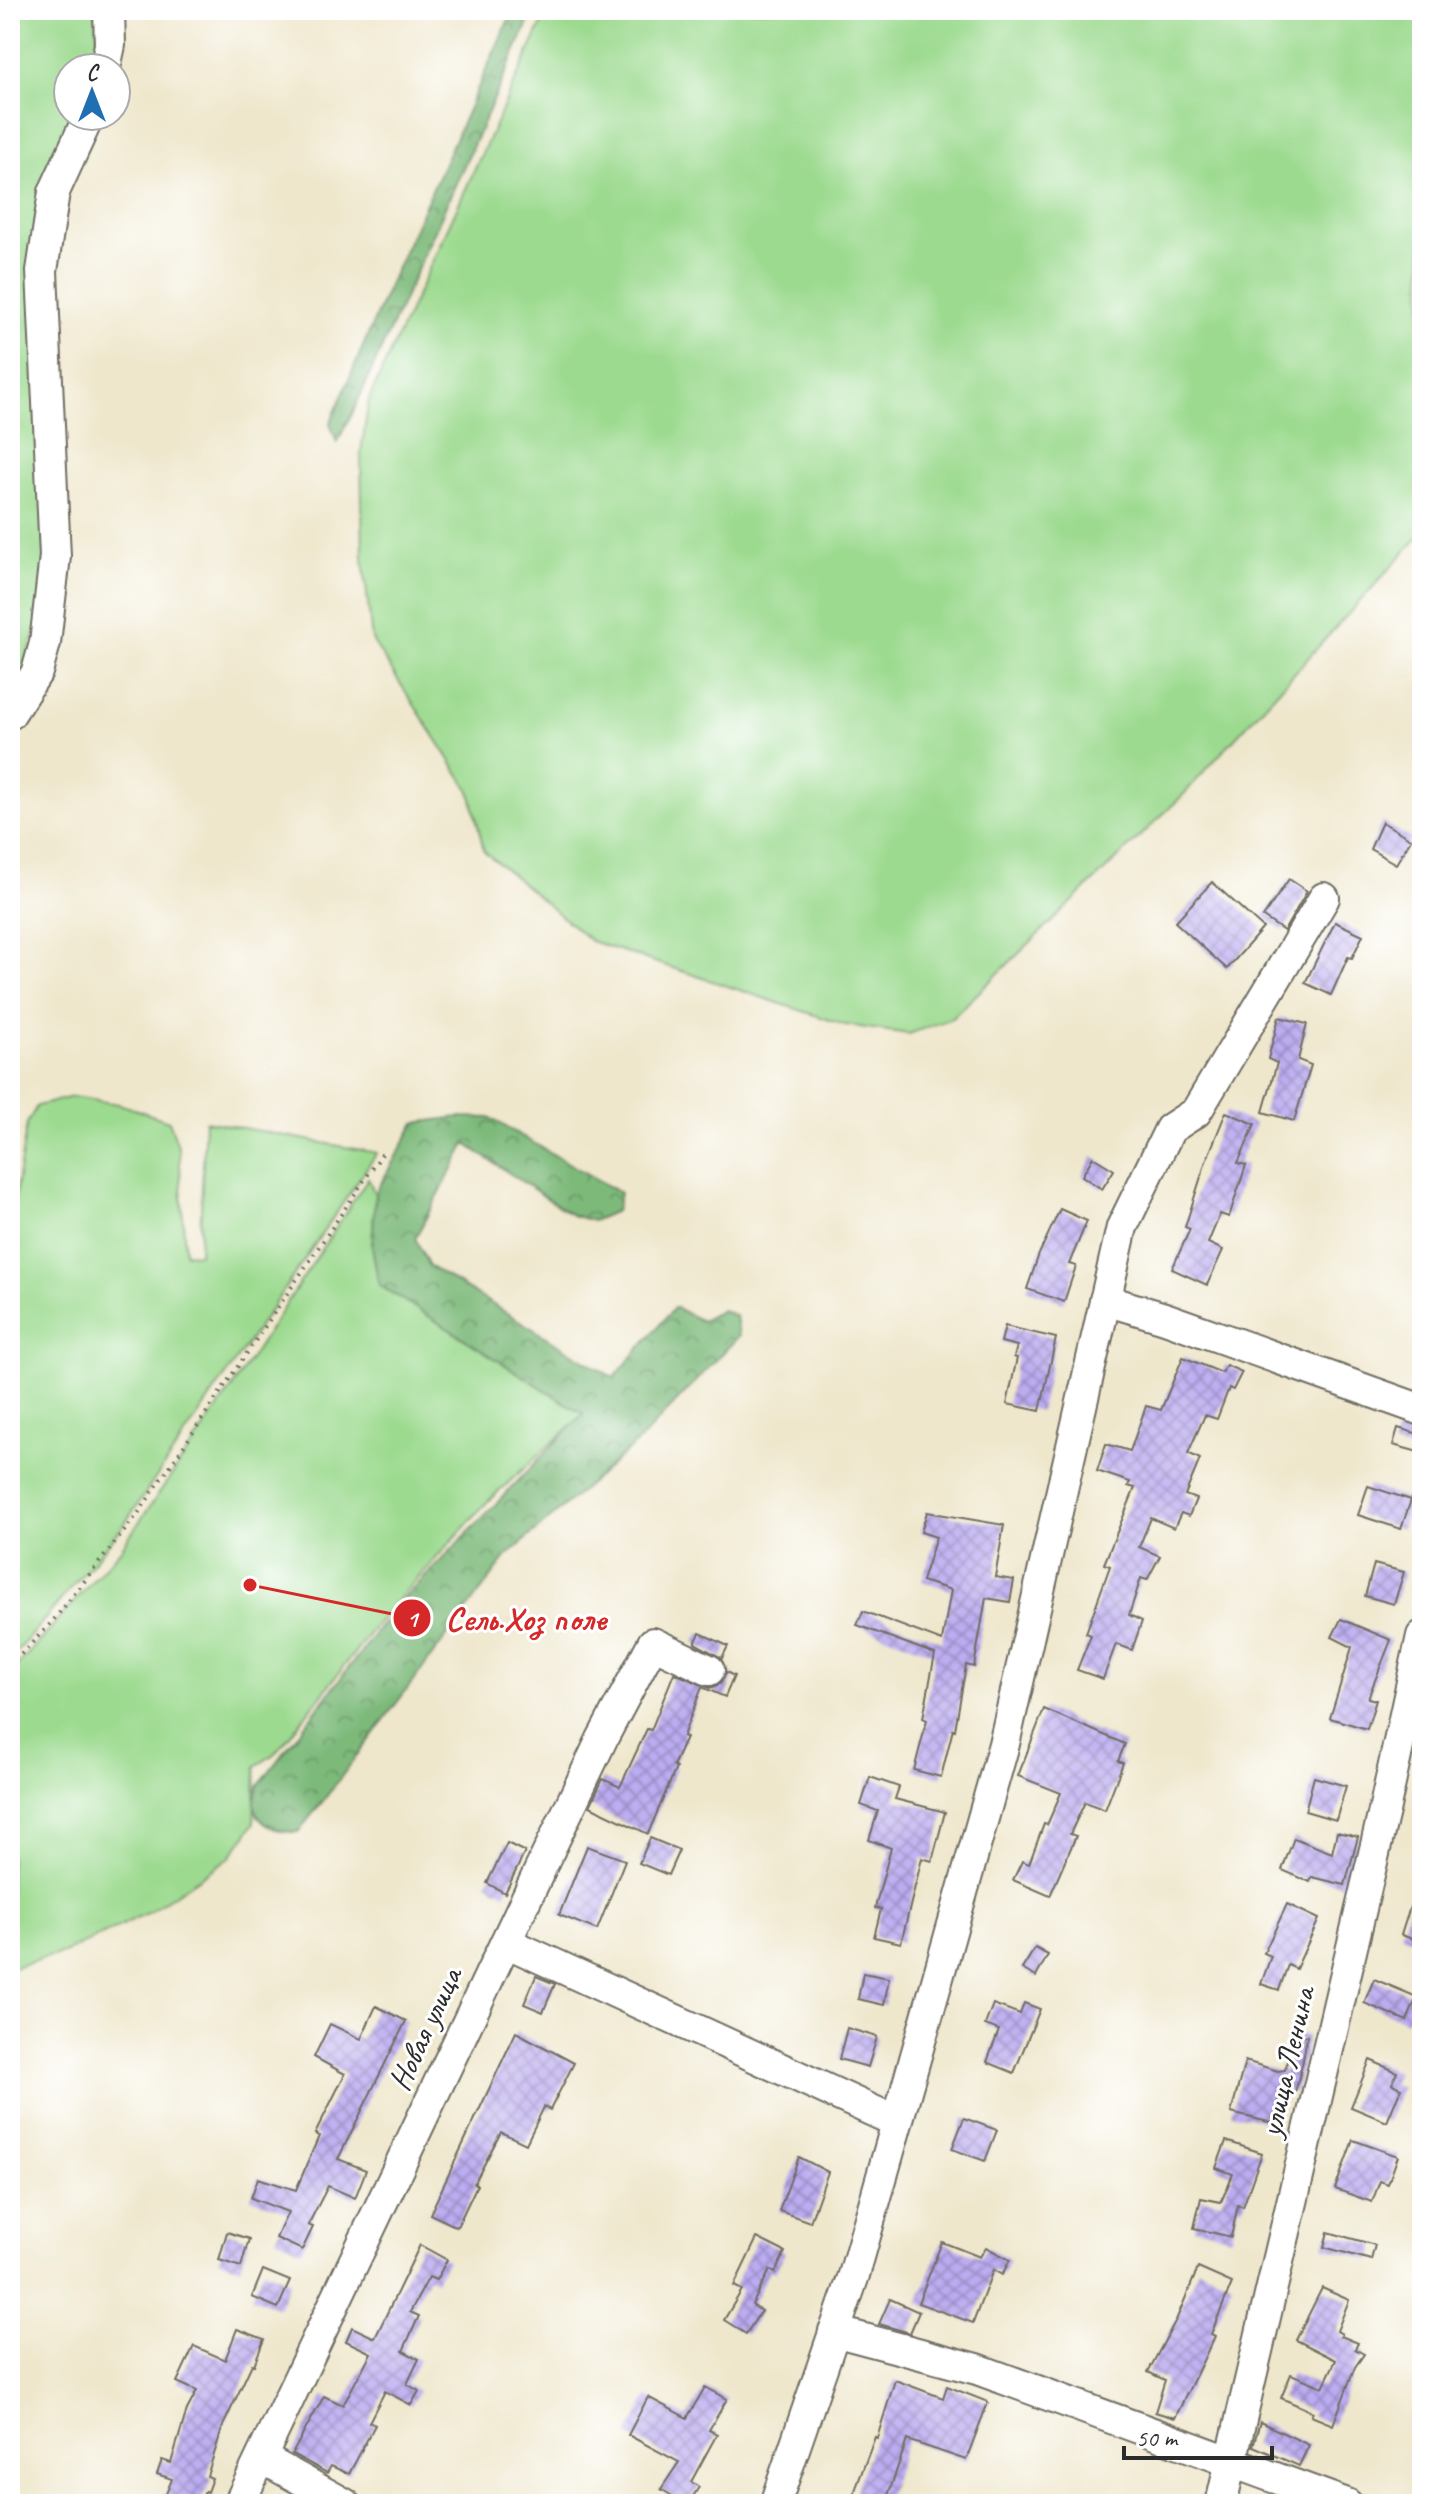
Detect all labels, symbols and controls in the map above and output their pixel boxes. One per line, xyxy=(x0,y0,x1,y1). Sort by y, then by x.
north arrow xyxy=(52,52,132,132)
text: С xyxy=(87,59,101,87)
callout: Сель.Хоз поле xyxy=(392,1589,621,1647)
text: Сель.Хоз поле xyxy=(445,1597,609,1641)
text: 1 xyxy=(407,1604,421,1634)
street label: Новая улица xyxy=(379,1958,472,2097)
street label: улица Ленина xyxy=(1249,1980,1325,2143)
scale bar xyxy=(1124,2410,1272,2460)
text: 50 m xyxy=(1136,2423,1179,2453)

